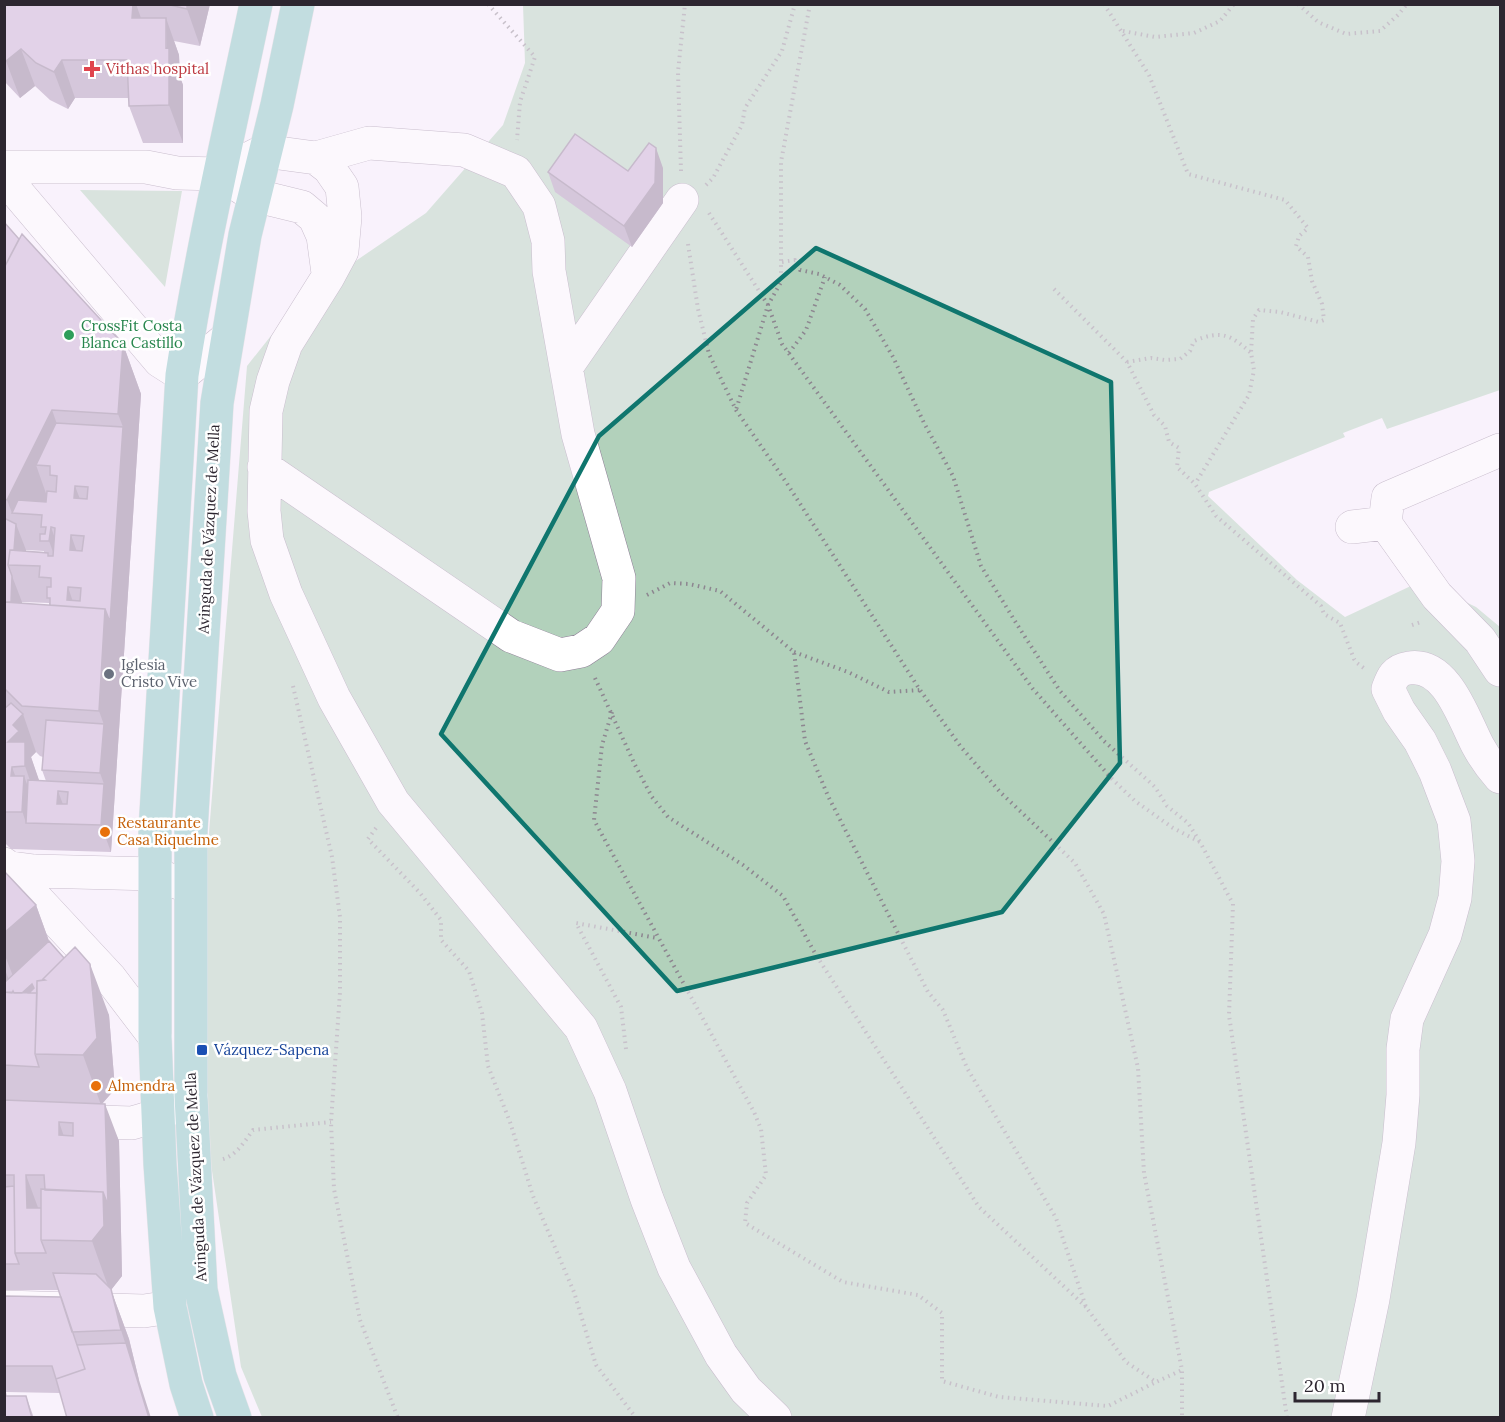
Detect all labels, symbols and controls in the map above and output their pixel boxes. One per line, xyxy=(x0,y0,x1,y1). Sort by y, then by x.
place label: Vithas hospital xyxy=(105,59,209,78)
marker: Vithas hospital xyxy=(83,60,101,78)
place label: CrossFit Costa Blanca Castillo xyxy=(81,316,183,352)
marker: CrossFit Costa Blanca Castillo xyxy=(62,328,76,342)
street label: Avinguda de Vázquez de Mella xyxy=(193,423,223,635)
place label: Iglesia Cristo Vive xyxy=(121,655,197,691)
marker: Iglesia Cristo Vive xyxy=(102,667,116,681)
place label: Restaurante Casa Riquelme xyxy=(117,813,219,849)
marker: Restaurante Casa Riquelme xyxy=(98,825,112,839)
place label: Vázquez-Sapena xyxy=(213,1040,329,1059)
marker: Vázquez-Sapena xyxy=(195,1043,209,1057)
street label: Avinguda de Vázquez de Mella xyxy=(181,1072,211,1283)
place label: Almendra xyxy=(107,1076,175,1095)
marker: Almendra xyxy=(89,1079,103,1093)
scale bar xyxy=(1295,1365,1379,1403)
text: 20 m xyxy=(1304,1374,1346,1397)

